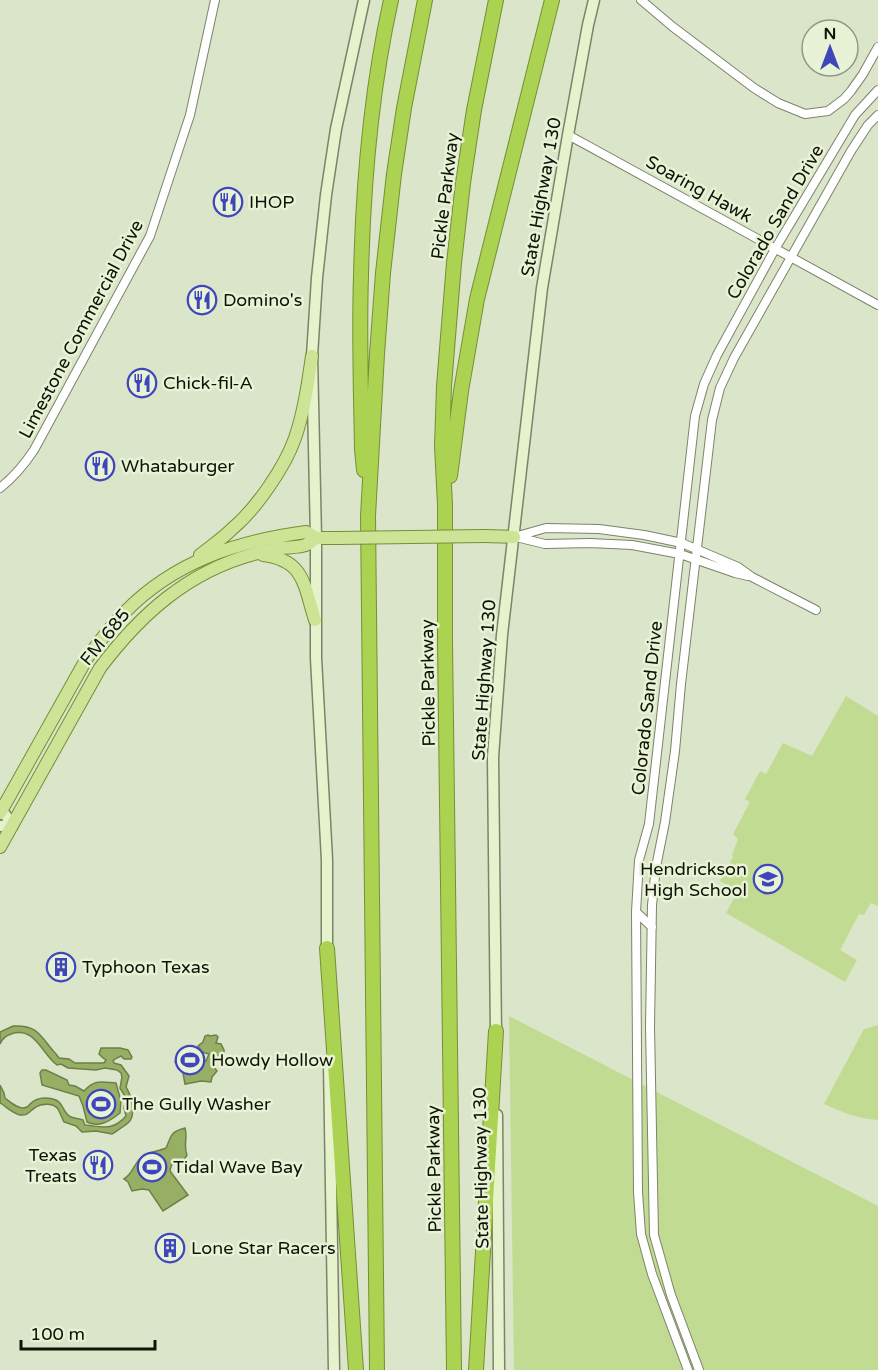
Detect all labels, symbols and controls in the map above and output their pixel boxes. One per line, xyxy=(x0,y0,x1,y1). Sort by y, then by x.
north arrow xyxy=(800,18,860,78)
text: N xyxy=(824,24,836,44)
street label: State Highway 130 xyxy=(516,116,566,278)
street label: Pickle Parkway xyxy=(426,131,464,261)
street label: Colorado Sand Drive xyxy=(722,141,828,303)
street label: Soaring Hawk xyxy=(642,151,756,227)
restaurant icon: IHOP xyxy=(212,186,244,218)
place label: IHOP xyxy=(249,191,294,213)
street label: Limestone Commercial Drive xyxy=(14,216,148,442)
restaurant icon: Domino's xyxy=(186,284,218,316)
place label: Domino's xyxy=(223,289,302,311)
restaurant icon: Chick-fil-A xyxy=(126,367,158,399)
place label: Chick-fil-A xyxy=(163,372,253,394)
restaurant icon: Whataburger xyxy=(84,450,116,482)
place label: Whataburger xyxy=(121,455,235,477)
street label: State Highway 130 xyxy=(467,599,501,761)
street label: FM 685 xyxy=(75,604,135,670)
street label: Pickle Parkway xyxy=(416,619,440,747)
street label: Colorado Sand Drive xyxy=(627,620,667,796)
place label: Hendrickson High School xyxy=(640,858,747,901)
school or university icon: Hendrickson High School xyxy=(752,863,784,895)
building icon: Typhoon Texas xyxy=(45,951,77,983)
place label: Typhoon Texas xyxy=(82,956,210,978)
sports icon: Howdy Hollow xyxy=(174,1044,206,1076)
place label: Howdy Hollow xyxy=(211,1049,333,1071)
street label: State Highway 130 xyxy=(469,1087,493,1249)
sports icon: The Gully Washer xyxy=(85,1088,117,1120)
place label: The Gully Washer xyxy=(122,1093,271,1115)
street label: Pickle Parkway xyxy=(422,1105,446,1233)
place label: Texas Treats xyxy=(25,1144,77,1187)
restaurant icon: Texas Treats xyxy=(82,1149,114,1181)
sports icon: Tidal Wave Bay xyxy=(136,1151,168,1183)
place label: Tidal Wave Bay xyxy=(173,1156,303,1178)
building icon: Lone Star Racers xyxy=(154,1232,186,1264)
place label: Lone Star Racers xyxy=(191,1237,336,1259)
scale bar xyxy=(21,1313,154,1351)
text: 100 m xyxy=(30,1323,85,1345)

